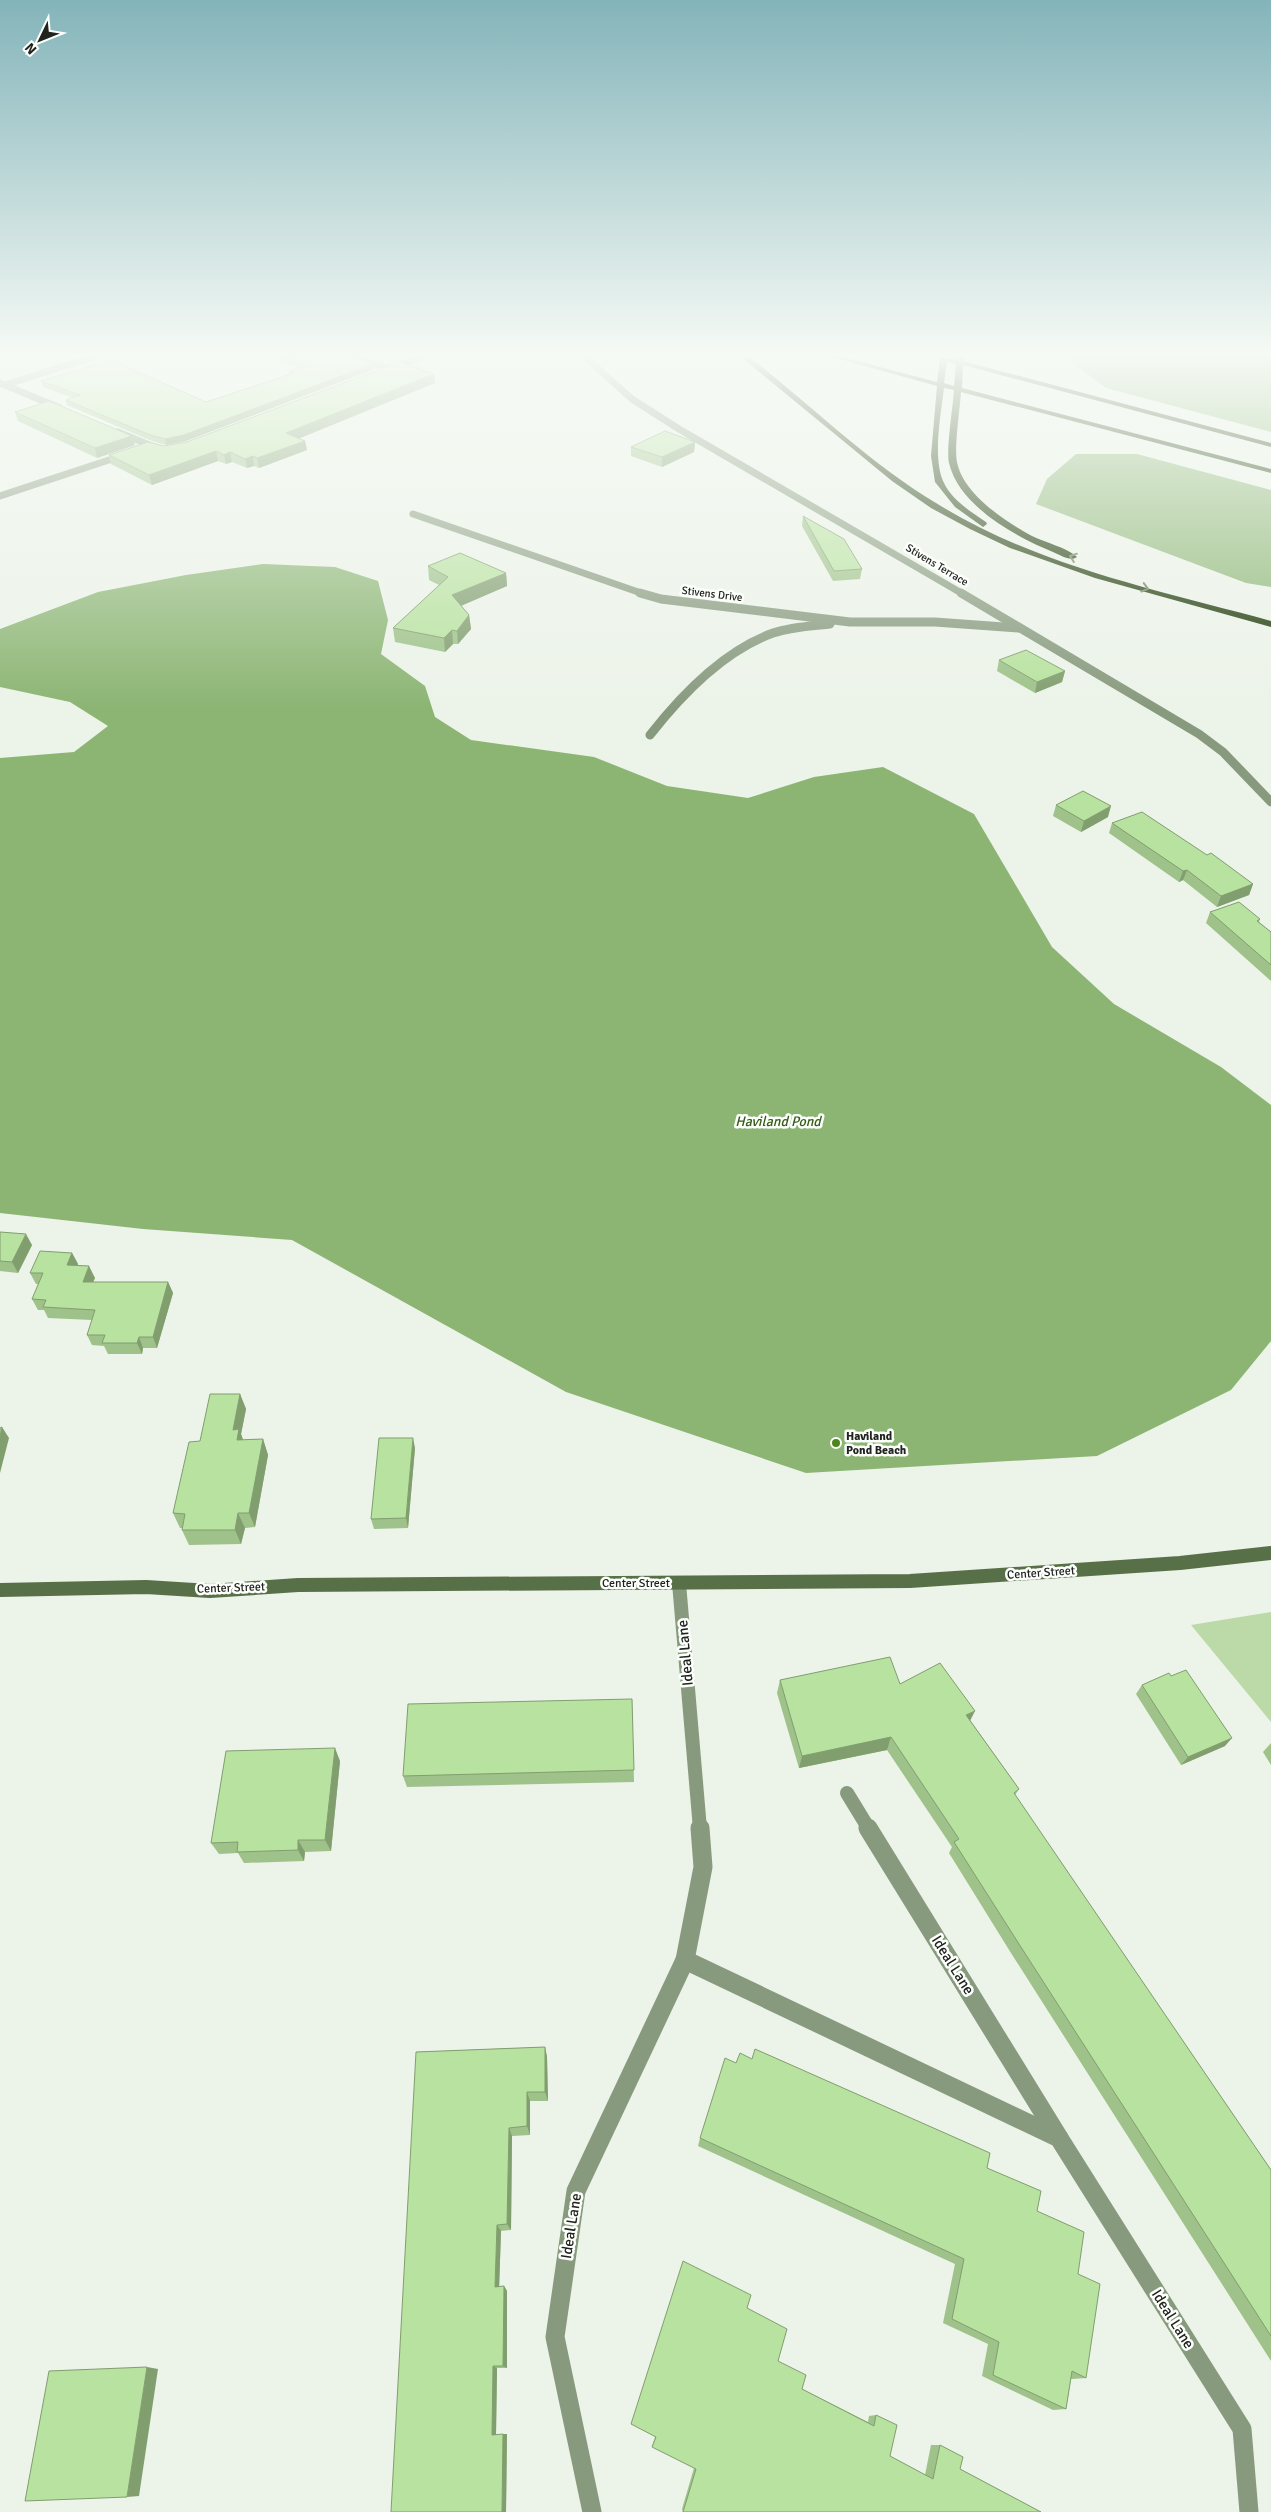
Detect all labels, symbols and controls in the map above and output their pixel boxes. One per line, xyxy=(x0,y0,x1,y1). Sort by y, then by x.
north arrow xyxy=(15,15,65,65)
text: N xyxy=(21,39,40,58)
street label: Stivens Terrace xyxy=(903,541,971,589)
one-way arrow xyxy=(1069,553,1078,563)
one-way arrow xyxy=(1141,583,1149,593)
street label: Stivens Drive xyxy=(681,584,743,604)
water label: Haviland Pond xyxy=(735,1113,822,1130)
place label: Haviland Pond Beach xyxy=(846,1429,907,1458)
marker: Haviland Pond Beach xyxy=(830,1437,842,1449)
street label: Center Street xyxy=(1006,1563,1076,1583)
street label: Center Street xyxy=(602,1576,670,1591)
street label: Center Street xyxy=(197,1579,265,1597)
street label: Ideal Lane xyxy=(673,1619,697,1687)
street label: Ideal Lane xyxy=(928,1932,978,1998)
street label: Ideal Lane xyxy=(557,2192,585,2260)
street label: Ideal Lane xyxy=(1148,2286,1198,2352)

